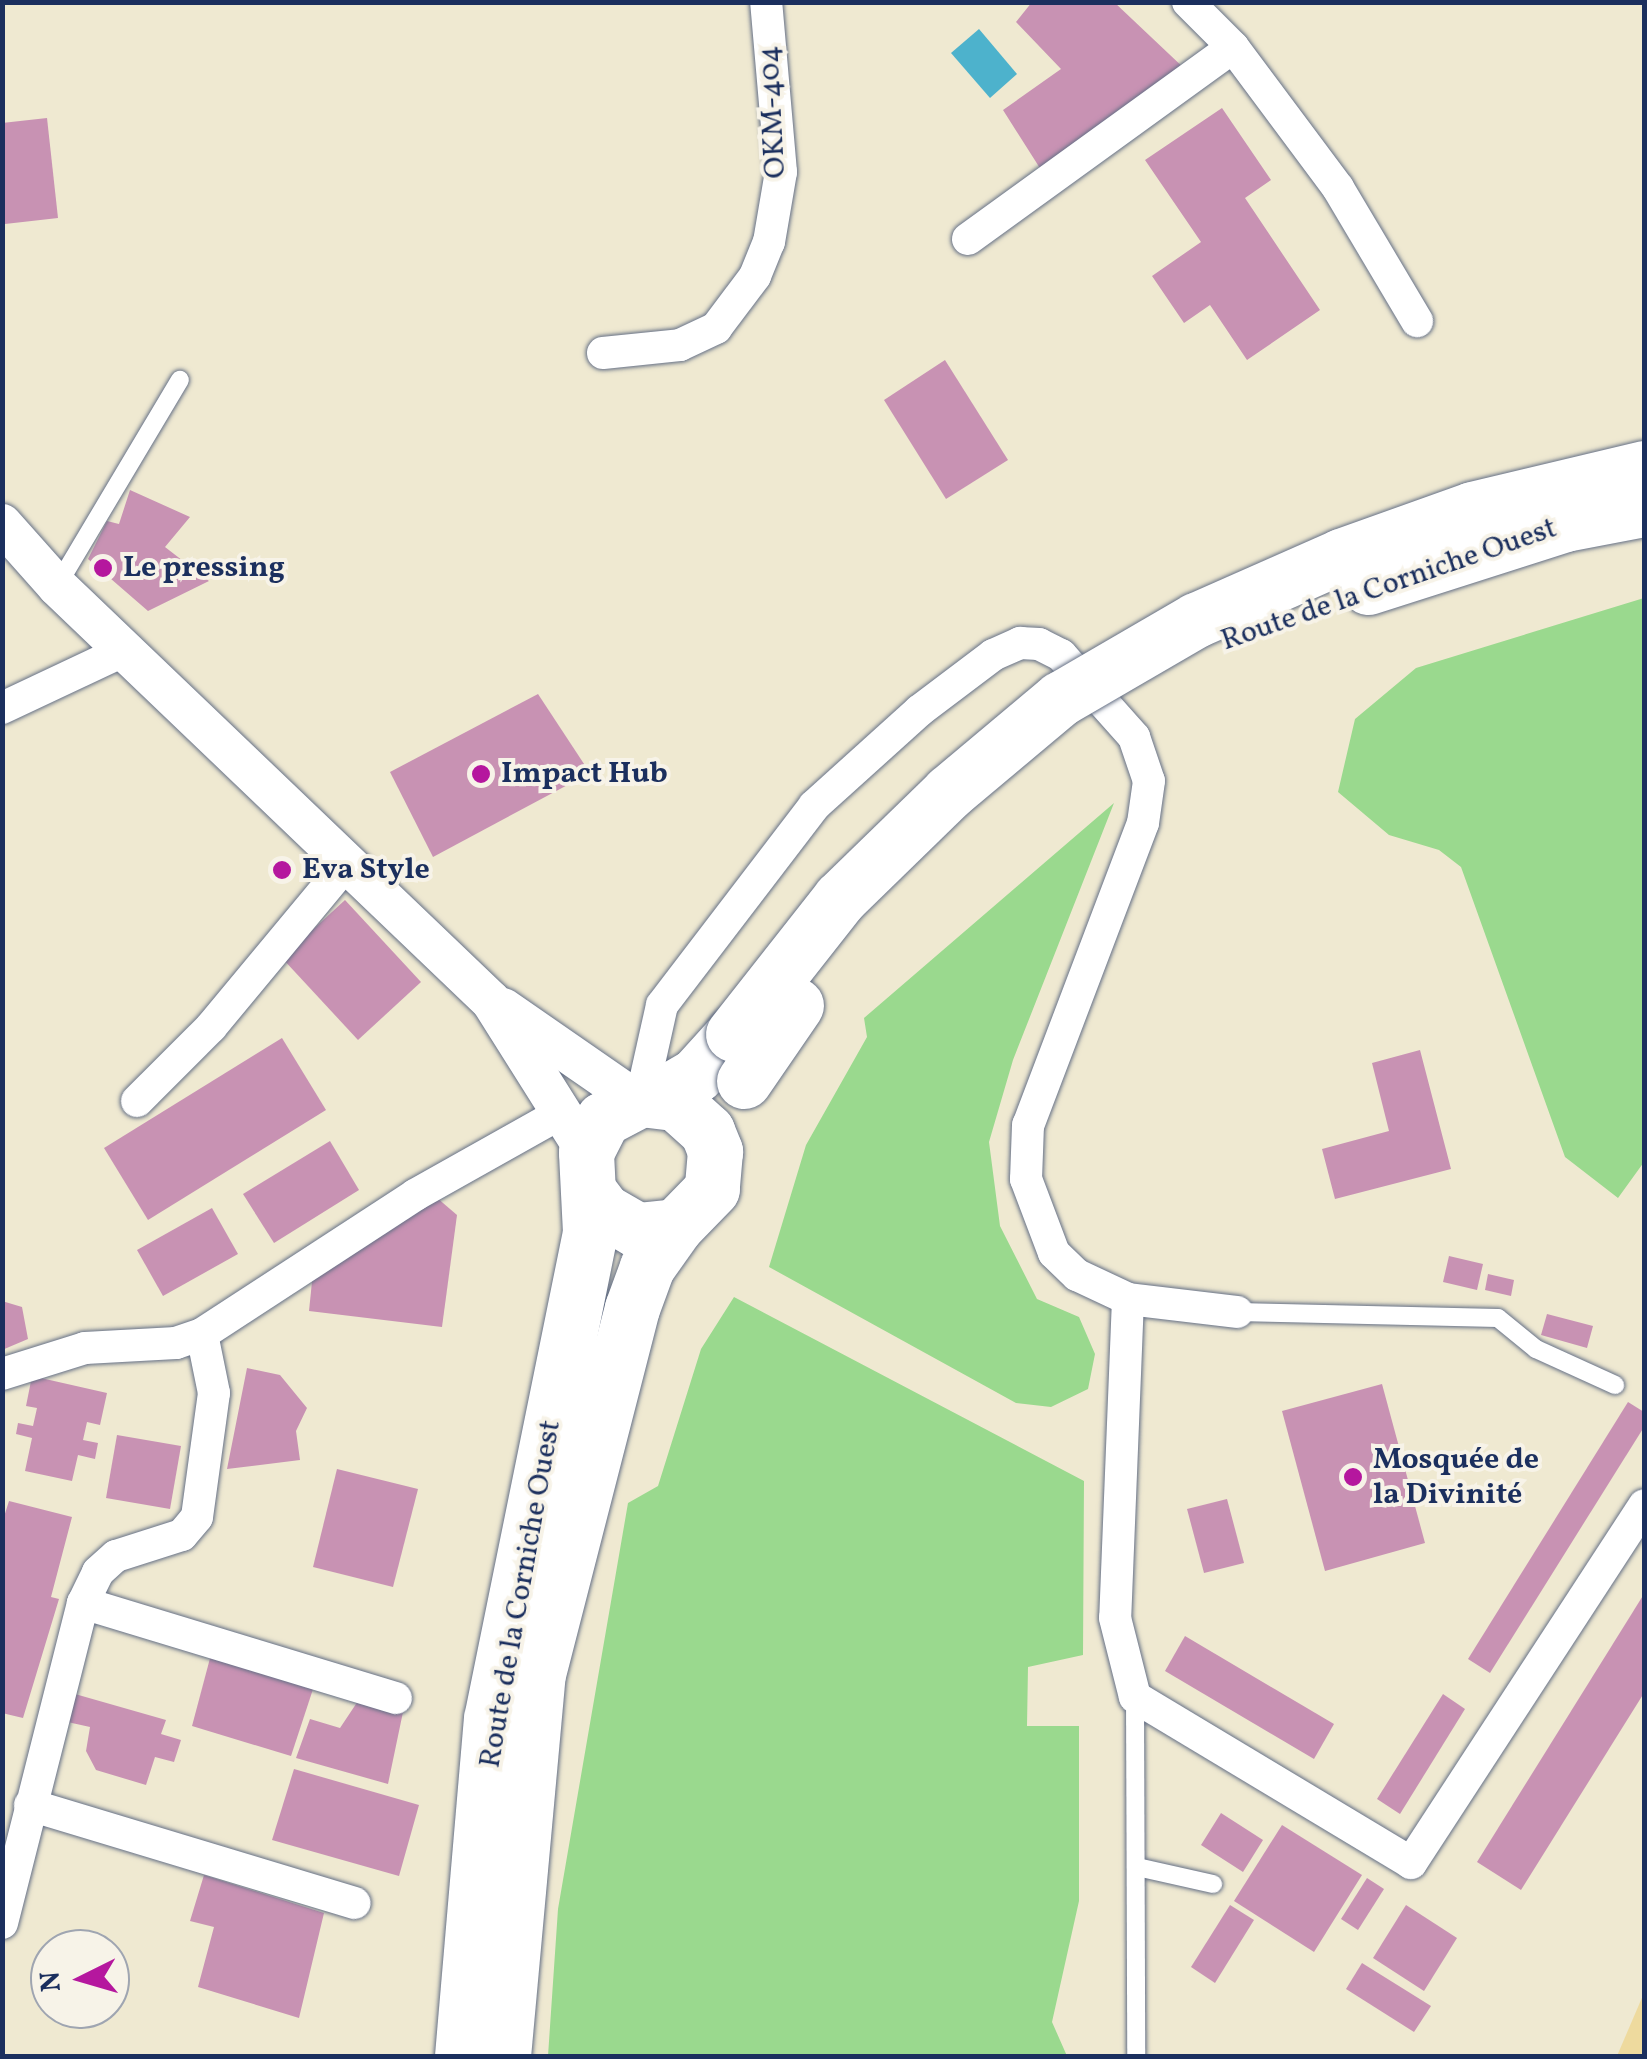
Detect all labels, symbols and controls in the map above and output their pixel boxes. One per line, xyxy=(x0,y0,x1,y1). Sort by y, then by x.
street label: OKM-404 xyxy=(752,45,794,179)
street label: Route de la Corniche Ouest xyxy=(1216,511,1562,659)
place label: Le pressing xyxy=(123,550,285,586)
marker: Le pressing xyxy=(92,557,114,579)
place label: Impact Hub xyxy=(501,756,668,792)
marker: Impact Hub xyxy=(470,763,492,785)
place label: Eva Style xyxy=(302,852,430,888)
marker: Eva Style xyxy=(271,859,293,881)
street label: Route de la Corniche Ouest xyxy=(473,1417,569,1771)
place label: Mosquée de la Divinité xyxy=(1373,1442,1539,1512)
marker: Mosquée de la Divinité xyxy=(1342,1466,1364,1488)
north arrow xyxy=(30,1929,130,2029)
text: N xyxy=(31,1970,72,1993)

